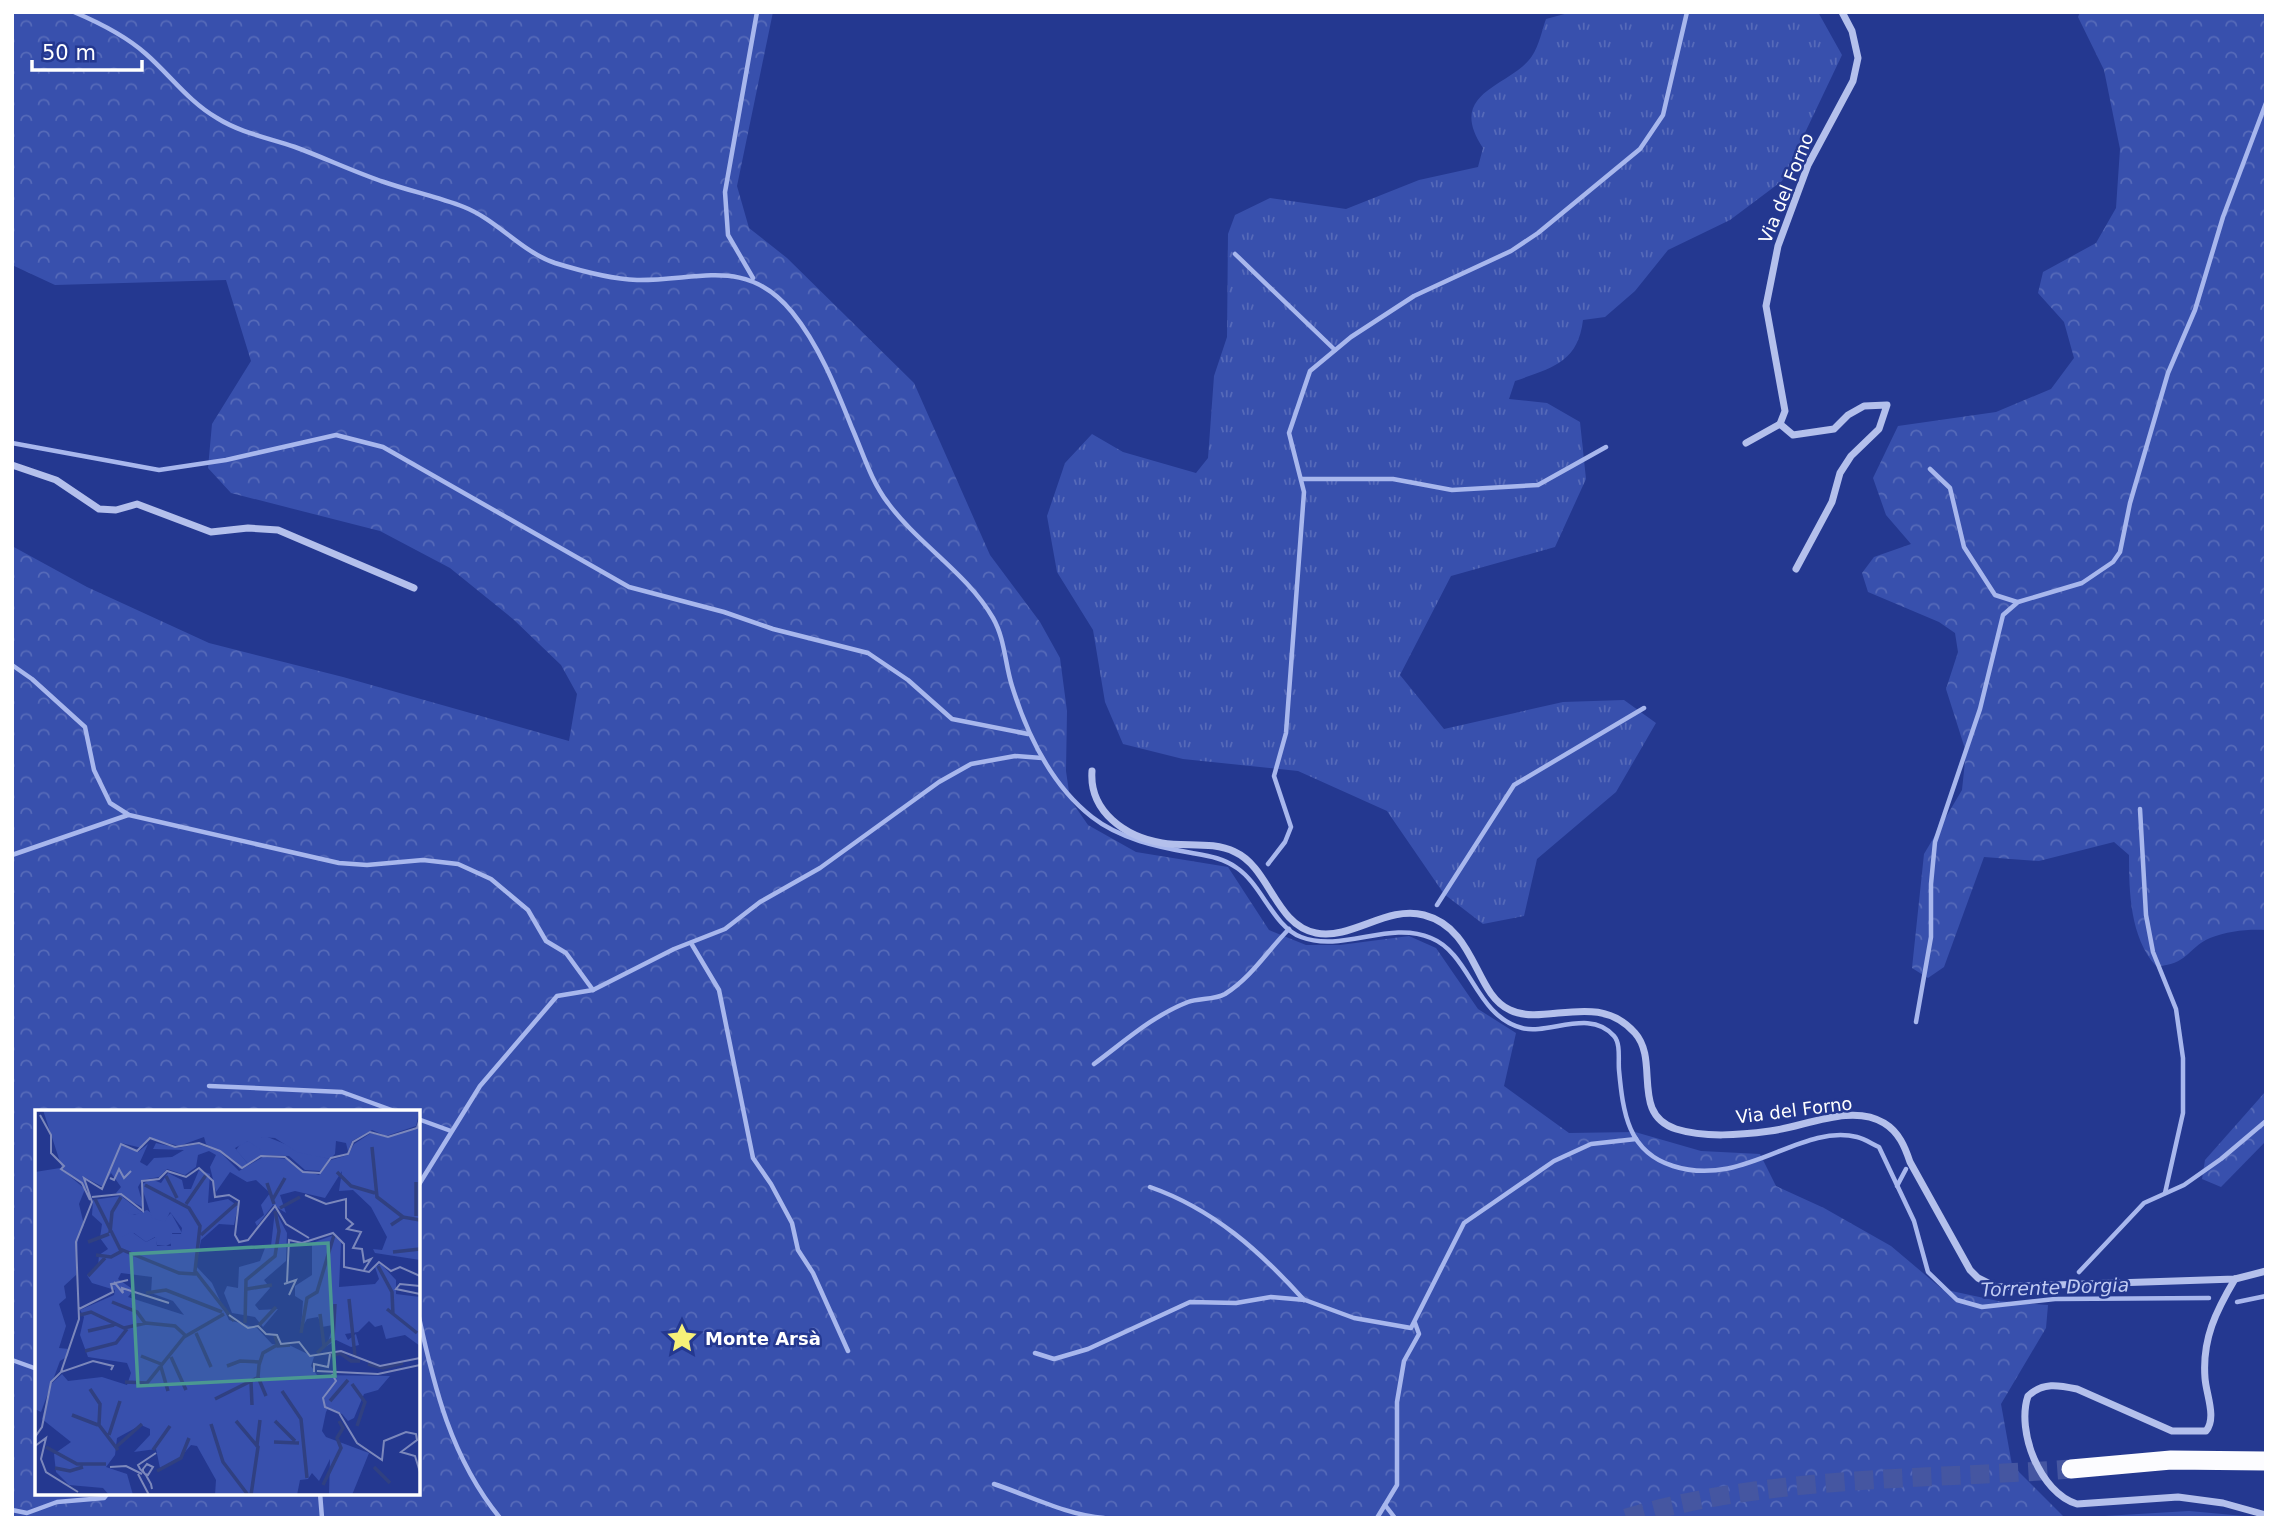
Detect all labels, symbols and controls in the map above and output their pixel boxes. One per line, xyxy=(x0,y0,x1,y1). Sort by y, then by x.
scale bar xyxy=(32,28,142,72)
text: 50 m xyxy=(42,41,96,65)
street label: Via del Forno xyxy=(1754,130,1818,246)
street label: Via del Forno xyxy=(1735,1092,1853,1128)
inset map xyxy=(35,1110,420,1495)
water label: Torrente Dorgia xyxy=(1980,1273,2130,1301)
place icon: Monte Arsà xyxy=(665,1321,699,1355)
place label: Monte Arsà xyxy=(705,1328,821,1349)

